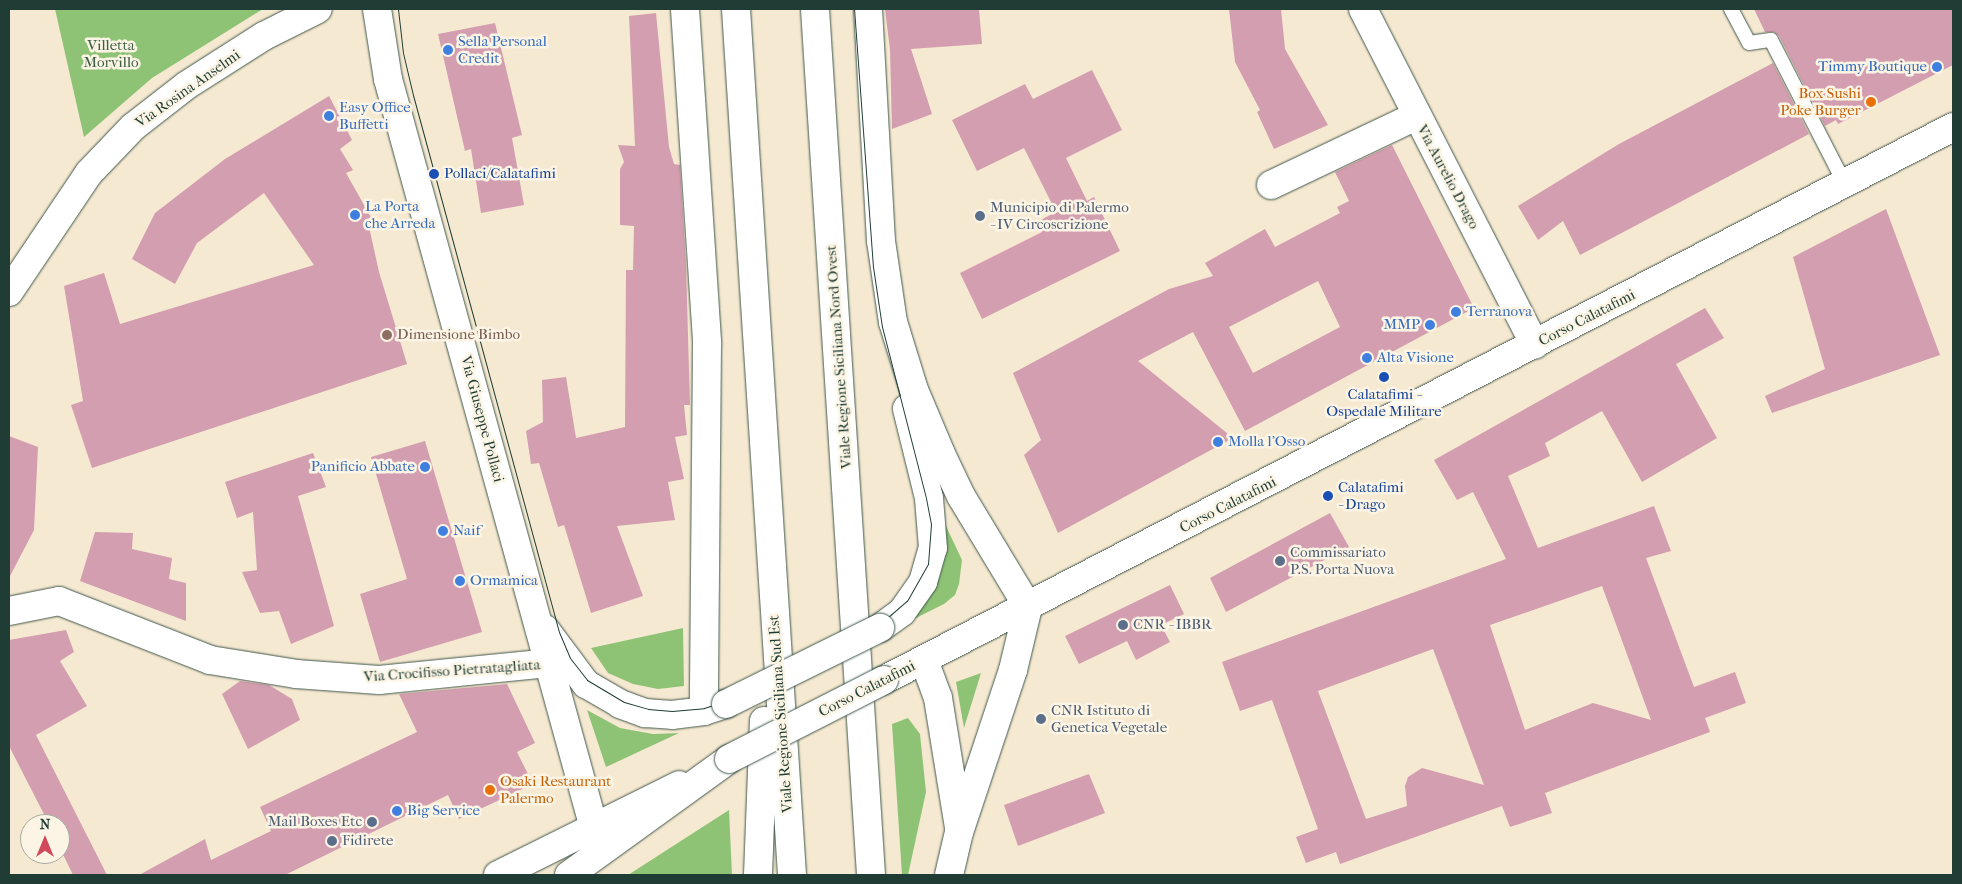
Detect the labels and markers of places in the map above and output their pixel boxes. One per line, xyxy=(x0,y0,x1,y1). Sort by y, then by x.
place label: Sella Personal Credit xyxy=(458,32,547,67)
marker: Sella Personal Credit xyxy=(442,44,454,56)
place label: Timmy Boutique xyxy=(1818,58,1927,76)
marker: Timmy Boutique xyxy=(1931,61,1943,73)
place label: Box Sushi Poke Burger xyxy=(1780,84,1861,119)
marker: Box Sushi Poke Burger xyxy=(1865,96,1877,108)
place label: Easy Office Buffetti xyxy=(339,98,411,133)
marker: Easy Office Buffetti xyxy=(323,110,335,122)
place label: Pollaci/Calatafimi xyxy=(444,165,556,183)
marker: Pollaci/Calatafimi xyxy=(428,168,440,180)
place label: La Porta che Arreda xyxy=(365,197,435,232)
place label: Municipio di Palermo - IV Circoscrizione xyxy=(990,198,1129,233)
marker: La Porta che Arreda xyxy=(349,209,361,221)
marker: Municipio di Palermo - IV Circoscrizione xyxy=(974,210,986,222)
place label: Terranova xyxy=(1466,303,1532,321)
marker: Terranova xyxy=(1450,306,1462,318)
place label: MMP xyxy=(1384,316,1420,334)
marker: MMP xyxy=(1424,319,1436,331)
place label: Dimensione Bimbo xyxy=(397,326,520,344)
marker: Dimensione Bimbo xyxy=(381,329,393,341)
place label: Alta Visione xyxy=(1377,349,1454,367)
marker: Alta Visione xyxy=(1361,352,1373,364)
marker: Calatafimi - Ospedale Militare xyxy=(1378,371,1390,383)
place label: Calatafimi - Ospedale Militare xyxy=(1326,385,1442,420)
place label: Molla l'Osso xyxy=(1228,433,1305,451)
marker: Molla l'Osso xyxy=(1212,436,1224,448)
place label: Panificio Abbate xyxy=(311,458,415,476)
marker: Panificio Abbate xyxy=(419,461,431,473)
place label: Calatafimi - Drago xyxy=(1338,478,1404,513)
marker: Calatafimi - Drago xyxy=(1322,490,1334,502)
place label: Naif xyxy=(453,522,480,540)
marker: Naif xyxy=(437,525,449,537)
place label: Commissariato P.S. Porta Nuova xyxy=(1290,543,1394,578)
marker: Commissariato P.S. Porta Nuova xyxy=(1274,555,1286,567)
place label: Ormamica xyxy=(470,572,538,590)
marker: Ormamica xyxy=(454,575,466,587)
place label: CNR - IBBR xyxy=(1133,616,1212,634)
marker: CNR - IBBR xyxy=(1117,619,1129,631)
place label: CNR Istituto di Genetica Vegetale xyxy=(1051,701,1167,736)
marker: CNR Istituto di Genetica Vegetale xyxy=(1035,713,1047,725)
place label: Osaki Restaurant Palermo xyxy=(500,772,611,807)
marker: Osaki Restaurant Palermo xyxy=(484,784,496,796)
place label: Big Service xyxy=(407,802,480,820)
marker: Big Service xyxy=(391,805,403,817)
place label: Mail Boxes Etc xyxy=(268,813,362,831)
marker: Mail Boxes Etc xyxy=(366,816,378,828)
place label: Fidirete xyxy=(342,832,393,850)
marker: Fidirete xyxy=(326,835,338,847)

